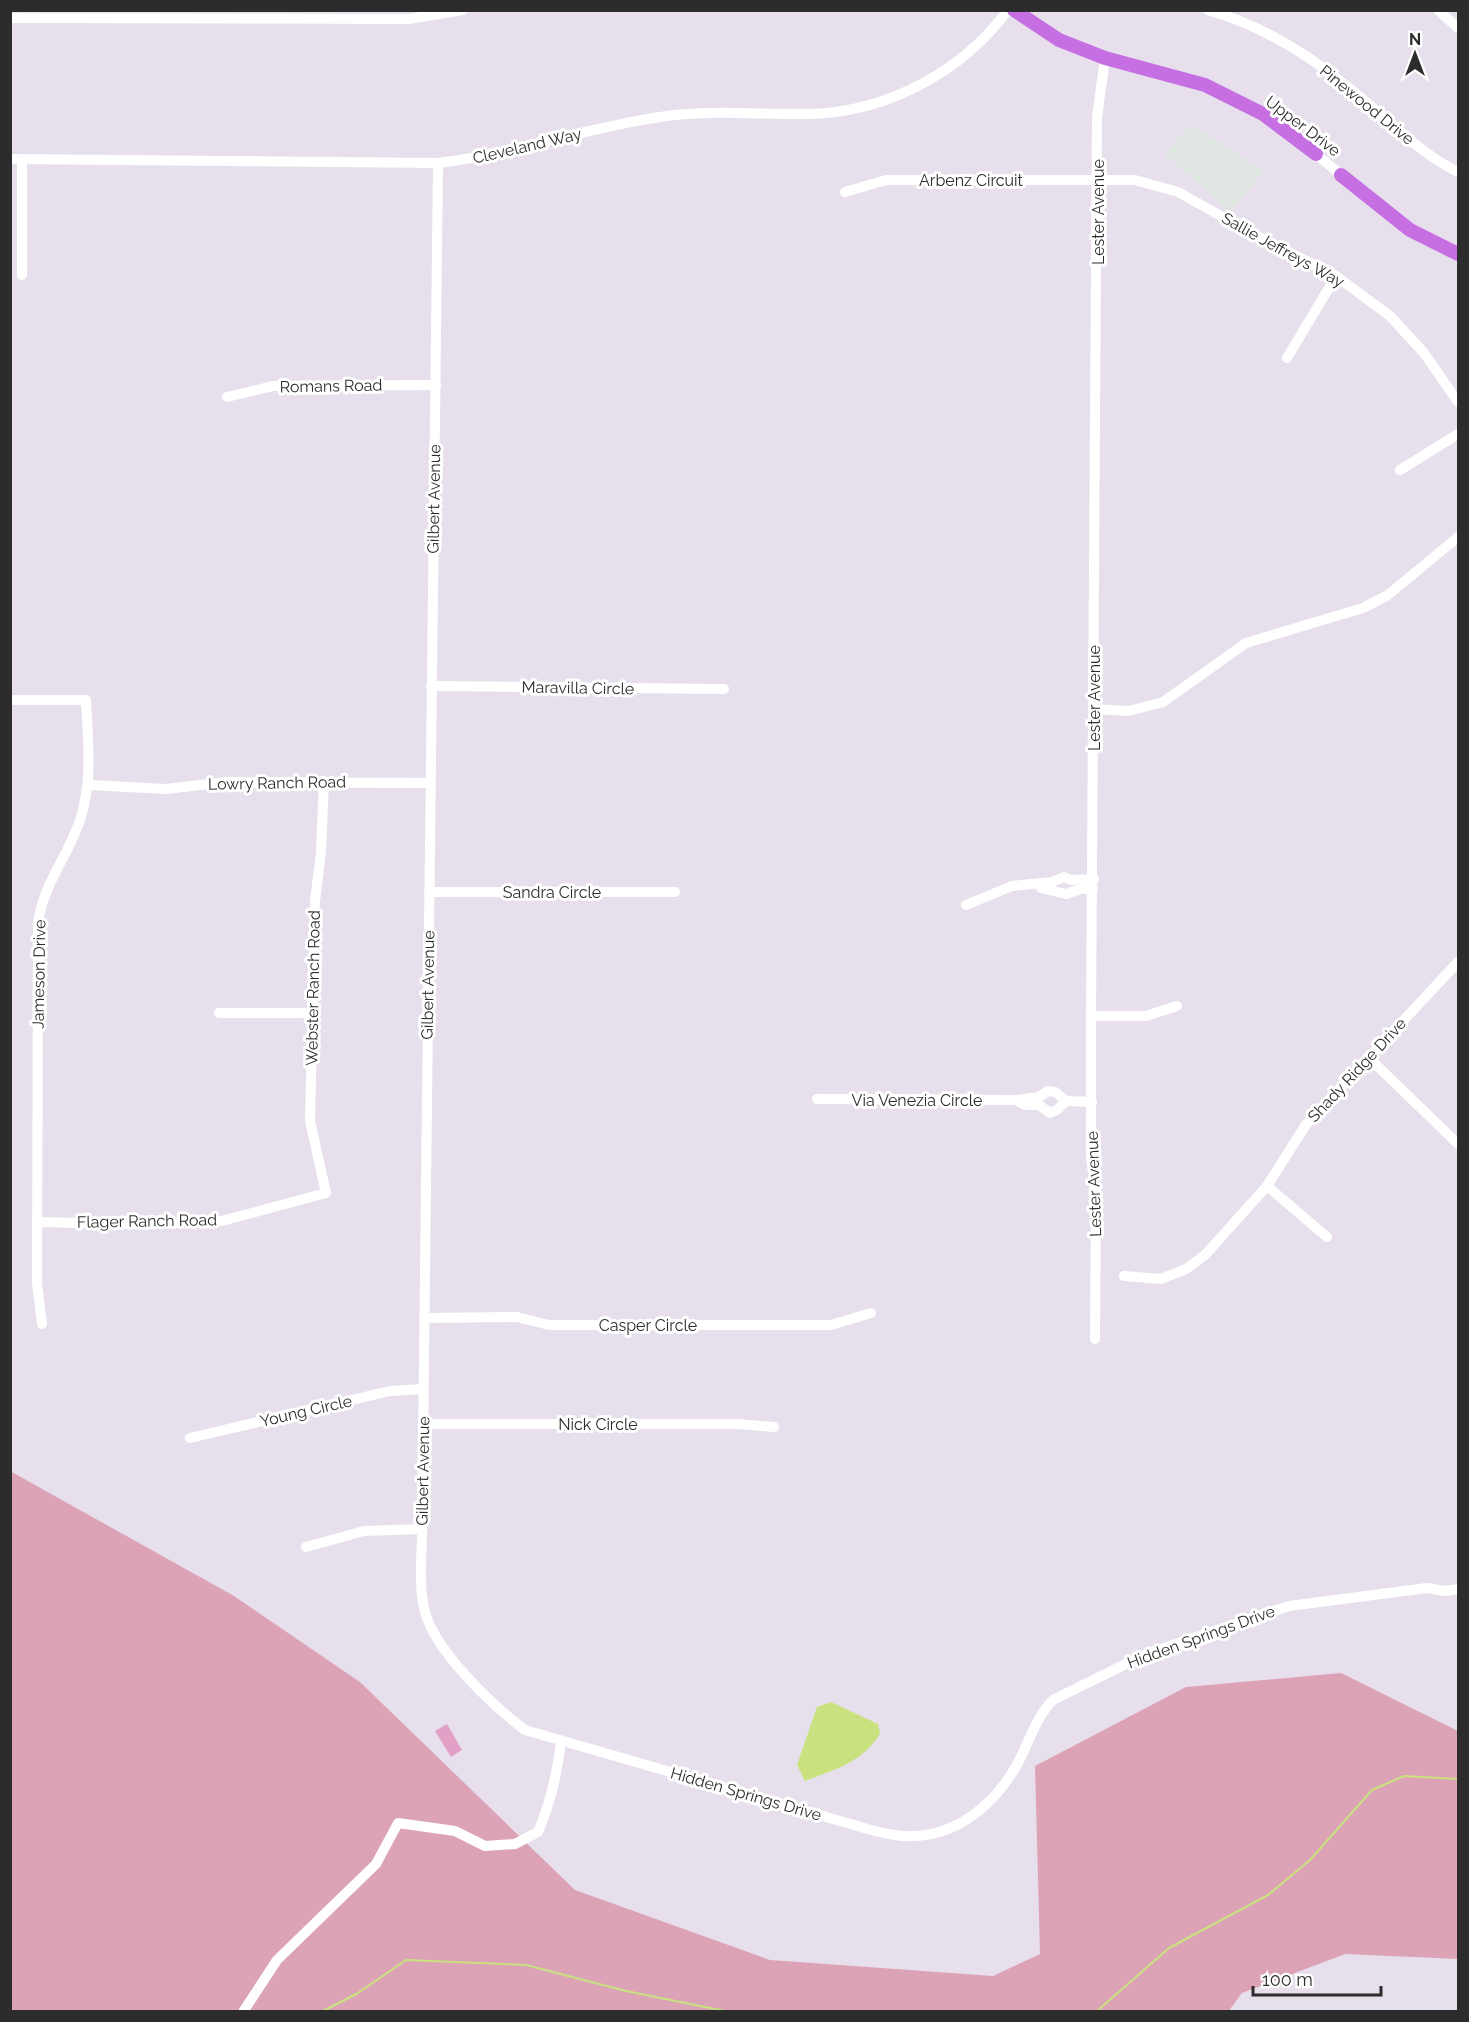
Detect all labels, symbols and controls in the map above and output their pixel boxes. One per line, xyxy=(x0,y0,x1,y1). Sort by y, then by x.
north arrow xyxy=(1385,24,1445,84)
text: N xyxy=(1409,30,1421,49)
street label: Pinewood Drive xyxy=(1316,61,1418,149)
street label: Upper Drive xyxy=(1262,92,1344,160)
street label: Cleveland Way xyxy=(471,124,584,168)
street label: Lester Avenue xyxy=(1089,159,1108,265)
street label: Arbenz Circuit xyxy=(919,171,1024,190)
street label: Sallie Jeffreys Way xyxy=(1218,208,1348,292)
street label: Romans Road xyxy=(280,376,383,396)
street label: Gilbert Avenue xyxy=(424,444,444,554)
street label: Lester Avenue xyxy=(1085,645,1104,751)
street label: Maravilla Circle xyxy=(522,678,634,698)
street label: Lowry Ranch Road xyxy=(208,772,346,794)
street label: Sandra Circle xyxy=(503,883,601,902)
street label: Webster Ranch Road xyxy=(302,910,324,1066)
street label: Jameson Drive xyxy=(29,919,49,1029)
street label: Gilbert Avenue xyxy=(418,930,438,1040)
street label: Shady Ridge Drive xyxy=(1304,1014,1410,1126)
street label: Via Venezia Circle xyxy=(852,1091,982,1110)
street label: Lester Avenue xyxy=(1083,1131,1105,1237)
street label: Flager Ranch Road xyxy=(77,1210,217,1232)
street label: Casper Circle xyxy=(599,1316,697,1335)
street label: Young Circle xyxy=(258,1391,354,1431)
street label: Nick Circle xyxy=(558,1415,638,1434)
street label: Gilbert Avenue xyxy=(413,1416,433,1526)
street label: Hidden Springs Drive xyxy=(1125,1601,1277,1673)
street label: Hidden Springs Drive xyxy=(668,1763,824,1825)
scale bar xyxy=(1253,1959,1380,1997)
text: 100 m xyxy=(1262,1969,1313,1990)

